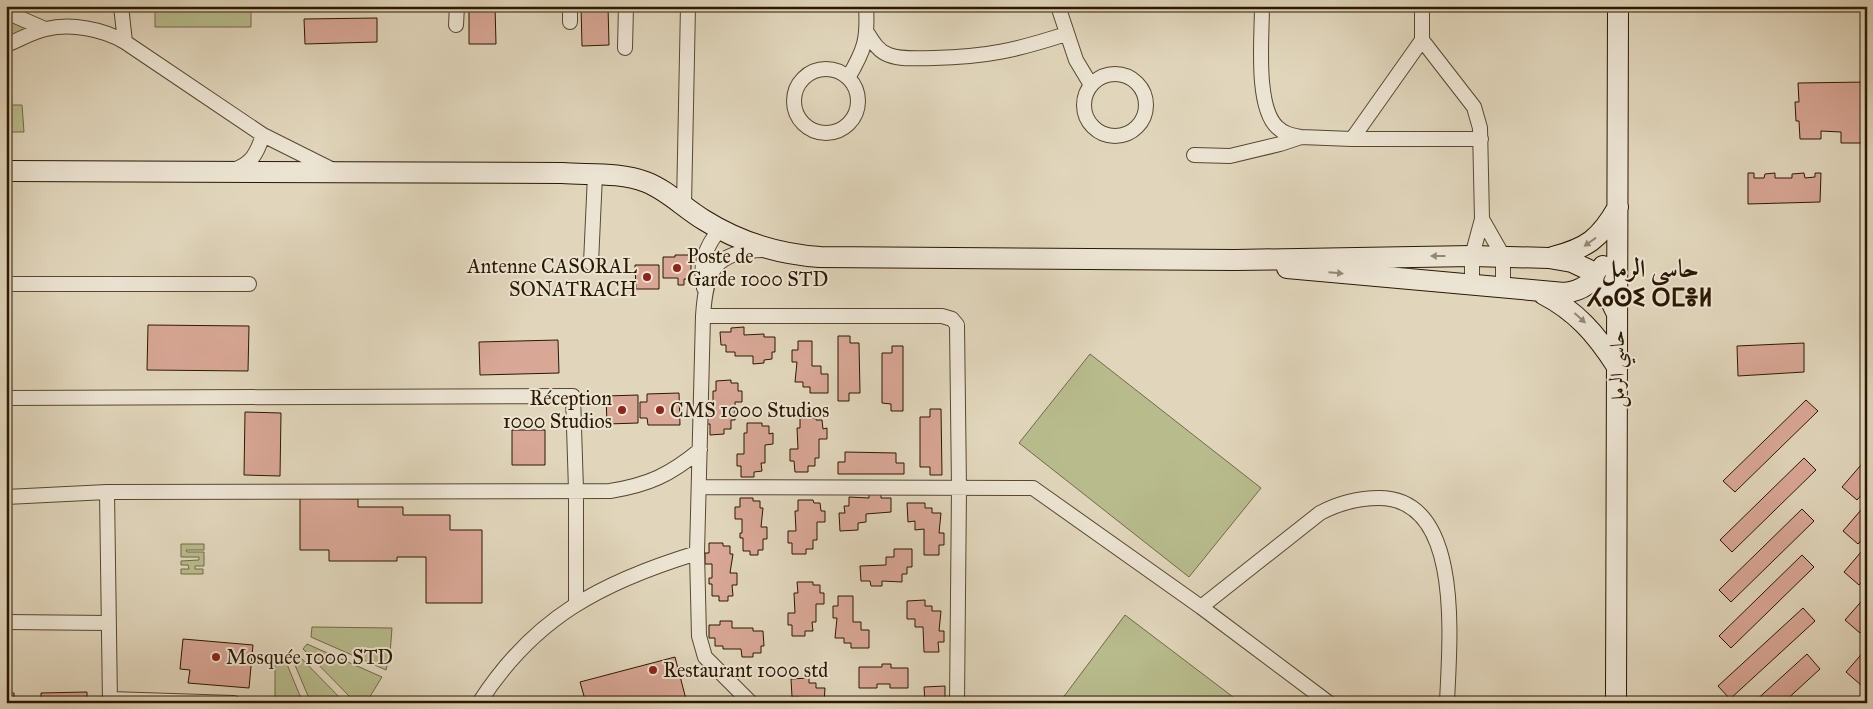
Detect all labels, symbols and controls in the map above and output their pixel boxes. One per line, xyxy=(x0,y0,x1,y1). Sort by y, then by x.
one-way arrow xyxy=(1583,237,1597,247)
place label: Poste de Garde 1000 STD xyxy=(687,244,828,291)
one-way arrow xyxy=(1429,252,1445,260)
district label: حاسي الرمل ⵃⴰⵙⵉ ⵔⵎⴻⵍ xyxy=(1586,253,1713,313)
place label: Antenne CASORAL SONATRACH xyxy=(466,254,637,301)
marker: Poste de Garde 1000 STD xyxy=(671,262,683,274)
one-way arrow xyxy=(1328,269,1344,277)
marker: Antenne CASORAL SONATRACH xyxy=(641,271,653,283)
one-way arrow xyxy=(1573,312,1585,324)
street label: حاسي الرمل xyxy=(1605,330,1636,408)
place label: Réception 1000 Studios xyxy=(503,386,612,433)
place label: CMS 1000 Studios xyxy=(670,398,829,422)
marker: Réception 1000 Studios xyxy=(616,404,628,416)
marker: CMS 1000 Studios xyxy=(654,404,666,416)
place label: Mosquée 1000 STD xyxy=(226,645,393,670)
marker: Mosquée 1000 STD xyxy=(210,651,222,663)
place label: Restaurant 1000 std xyxy=(663,658,828,682)
marker: Restaurant 1000 std xyxy=(647,664,659,676)

